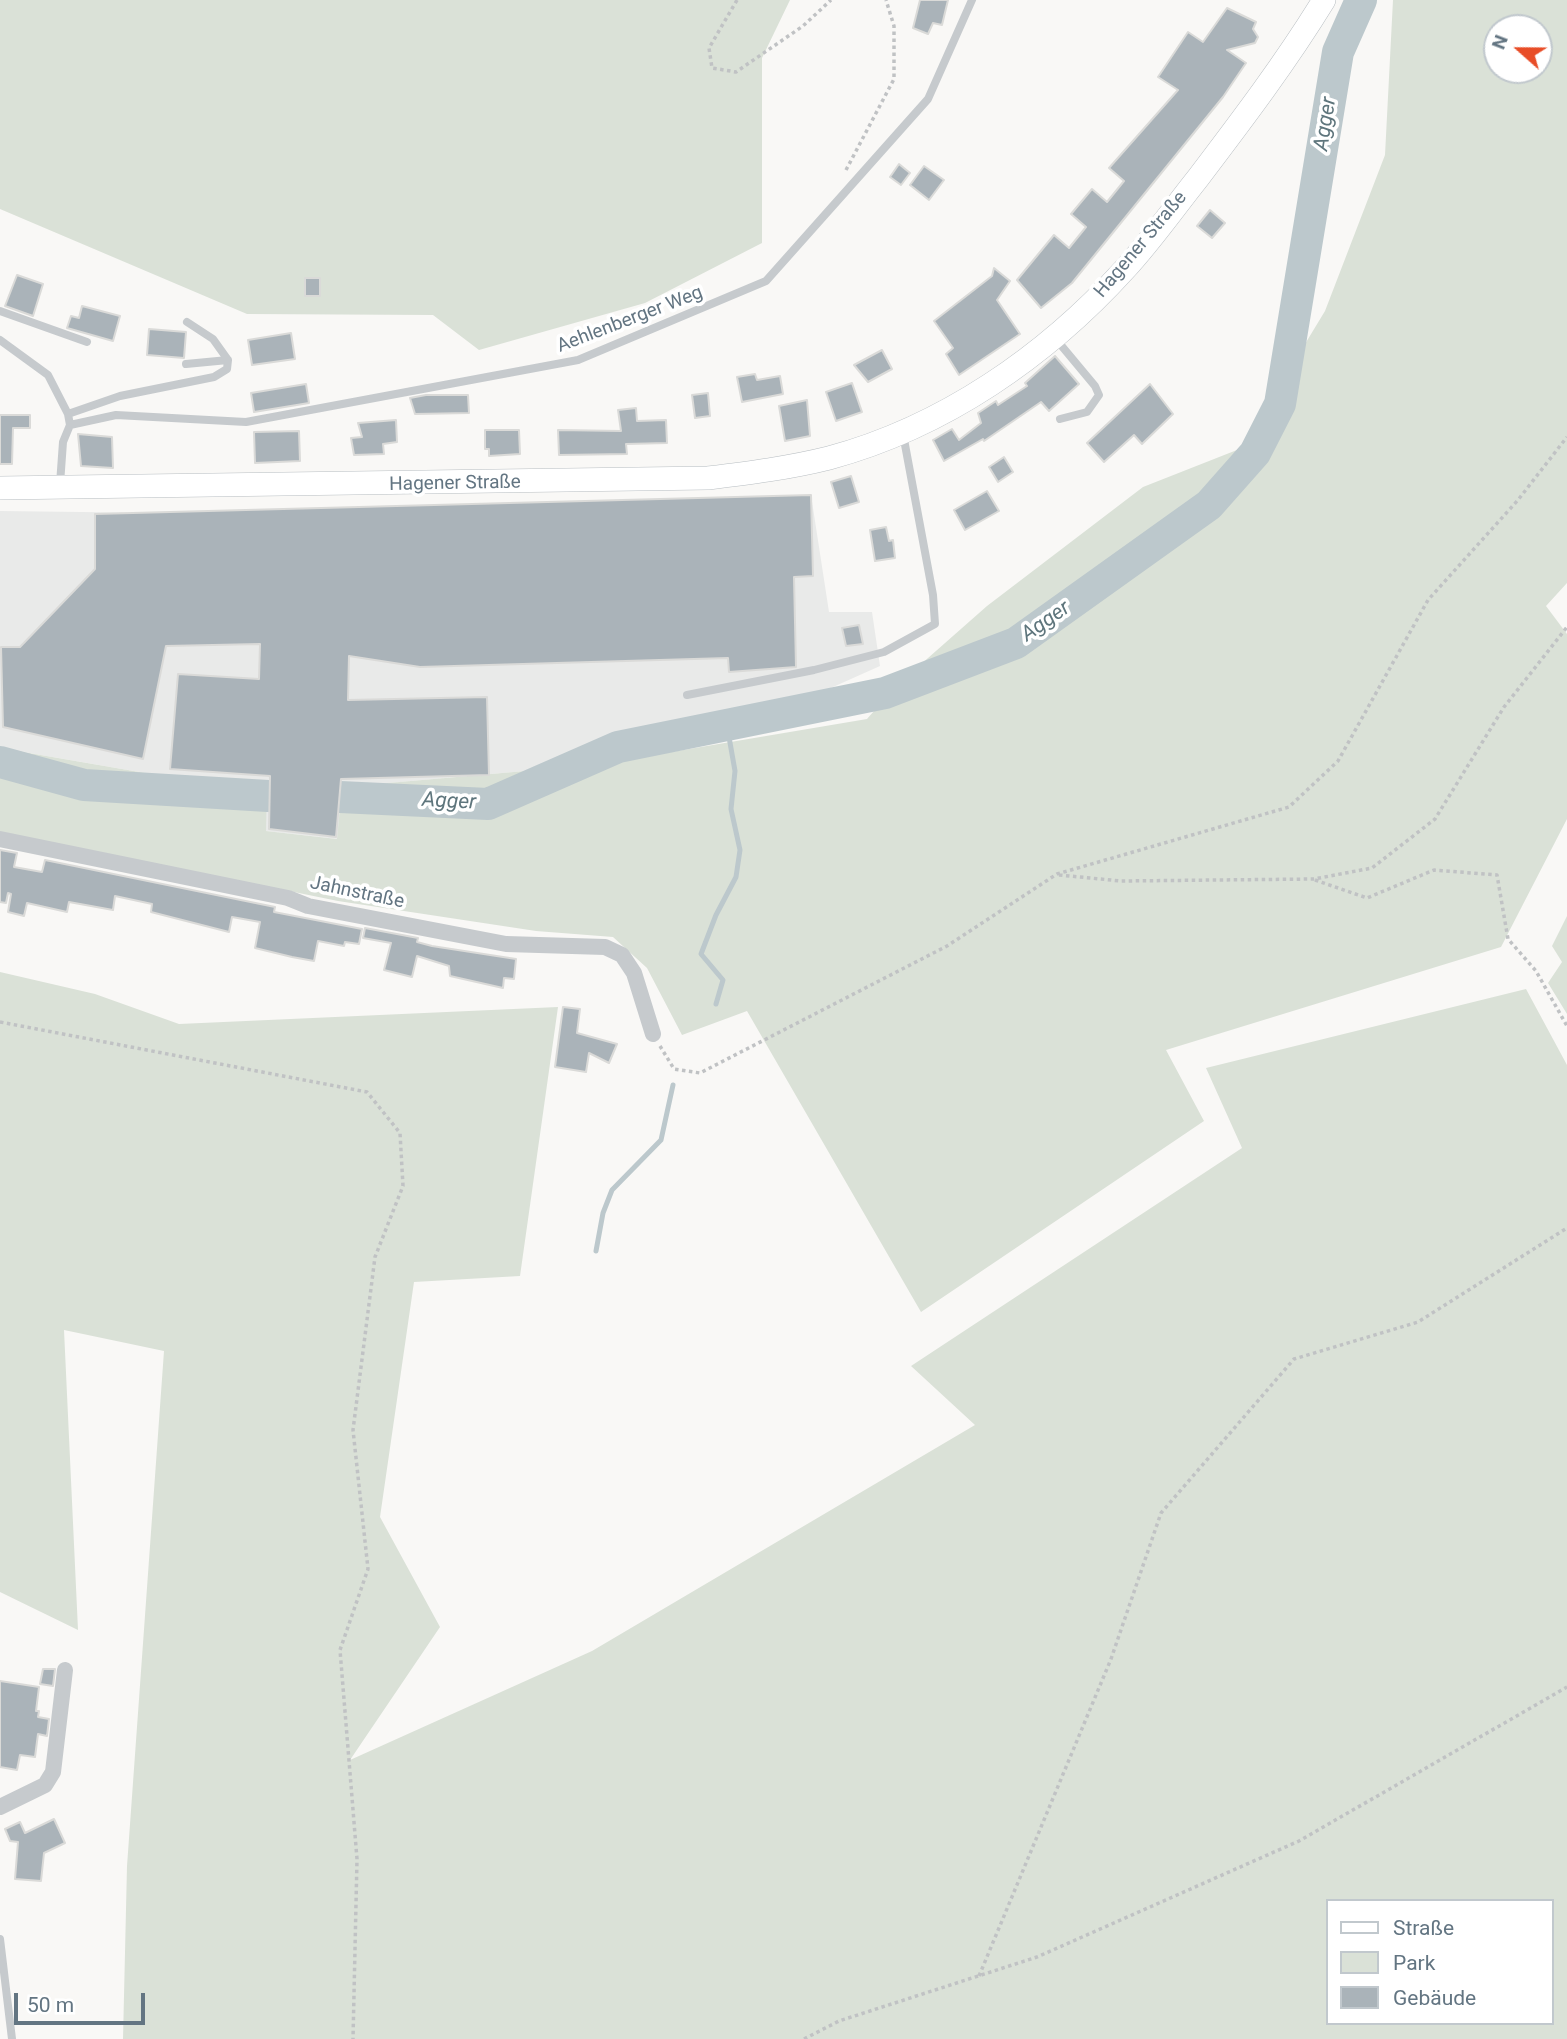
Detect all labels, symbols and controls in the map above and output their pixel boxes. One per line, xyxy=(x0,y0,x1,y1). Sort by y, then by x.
north arrow xyxy=(1483,14,1553,84)
text: N xyxy=(1487,32,1513,52)
water label: Agger xyxy=(1309,95,1343,153)
street label: Hagener Straße xyxy=(1090,187,1192,303)
street label: Aehlenberger Weg xyxy=(554,282,706,358)
street label: Hagener Straße xyxy=(389,471,521,497)
water label: Agger xyxy=(1017,596,1075,648)
water label: Agger xyxy=(421,788,477,816)
street label: Jahnstraße xyxy=(308,872,406,914)
legend xyxy=(1326,1899,1553,2025)
text: Straße xyxy=(1393,1916,1454,1940)
text: Park xyxy=(1393,1951,1435,1975)
scale bar xyxy=(18,1980,149,2024)
text: Gebäude xyxy=(1393,1986,1476,2010)
text: 50 m xyxy=(27,1993,74,2017)

